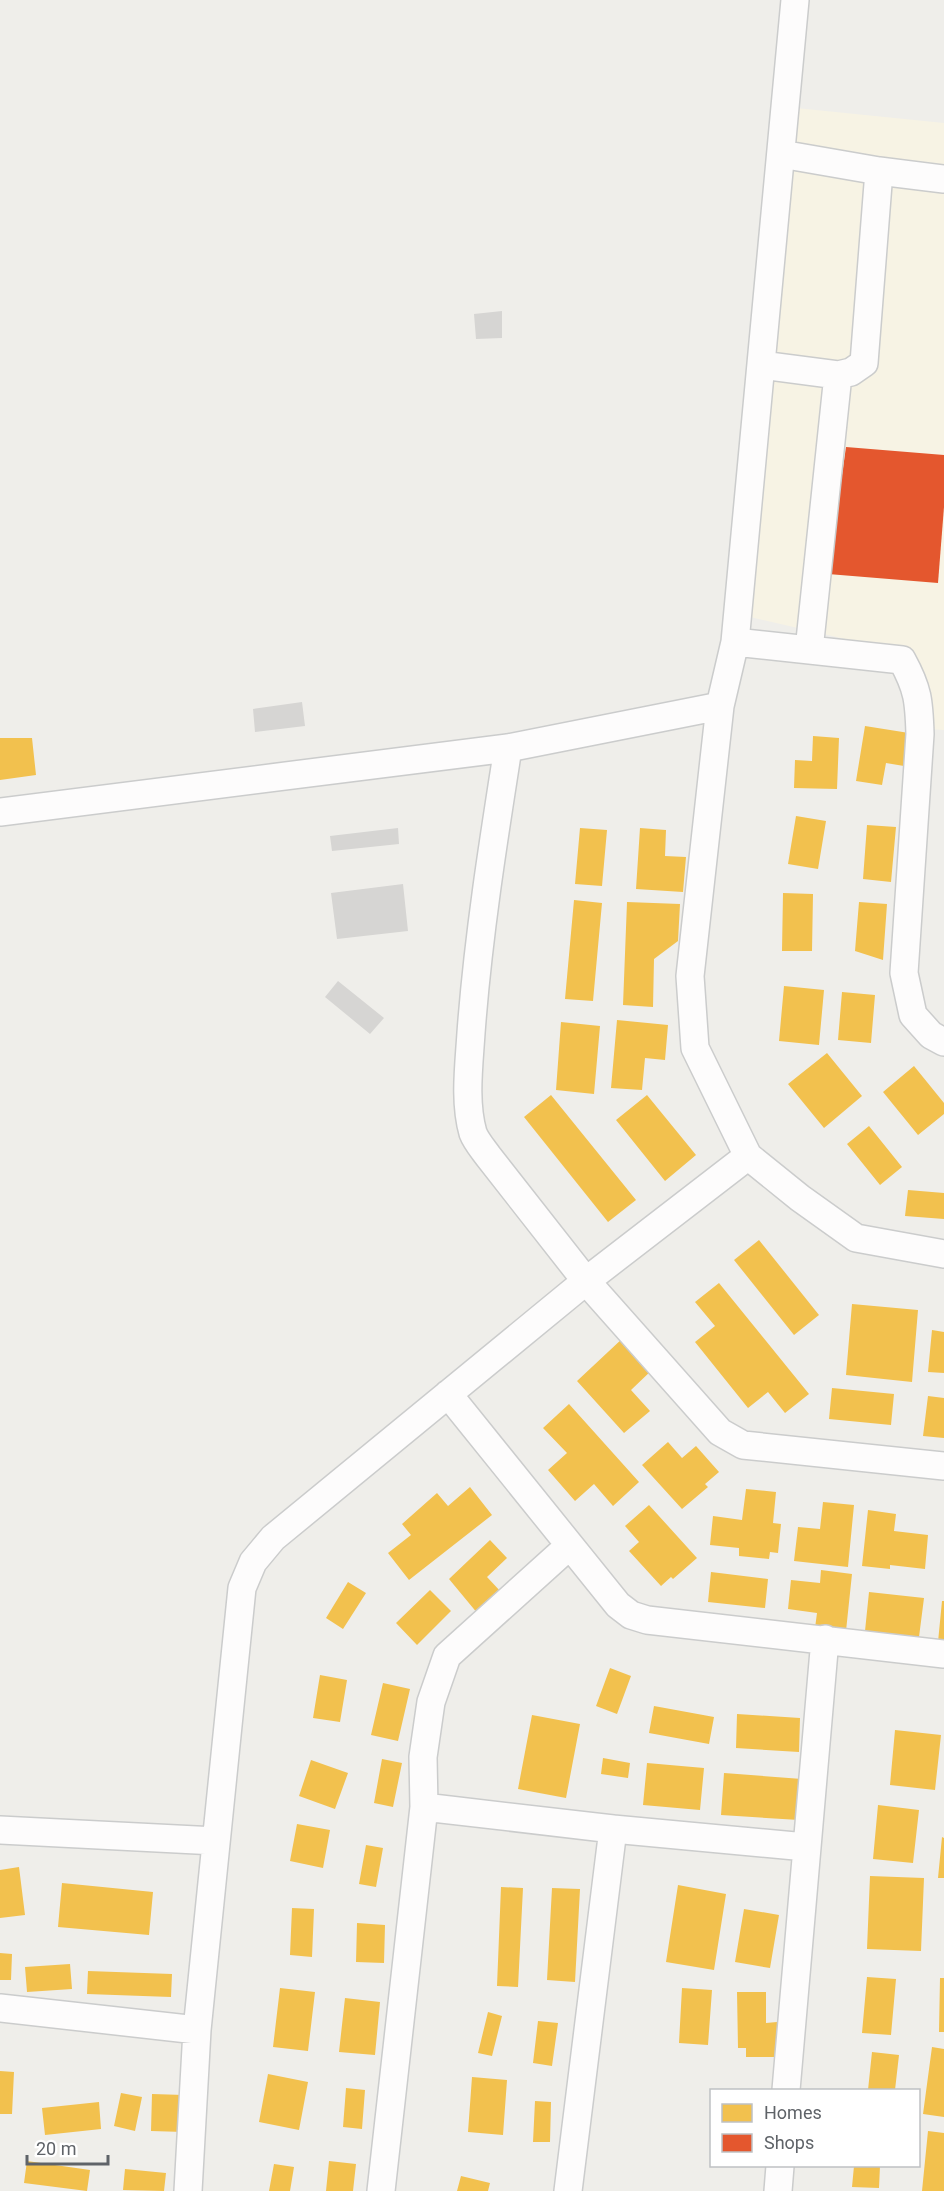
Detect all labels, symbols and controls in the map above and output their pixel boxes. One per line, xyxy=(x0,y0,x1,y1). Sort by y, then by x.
legend xyxy=(710,2089,920,2167)
text: Homes xyxy=(764,2102,822,2123)
scale bar xyxy=(27,2128,108,2166)
text: Shops xyxy=(764,2132,814,2153)
text: 20 m xyxy=(36,2138,76,2159)

